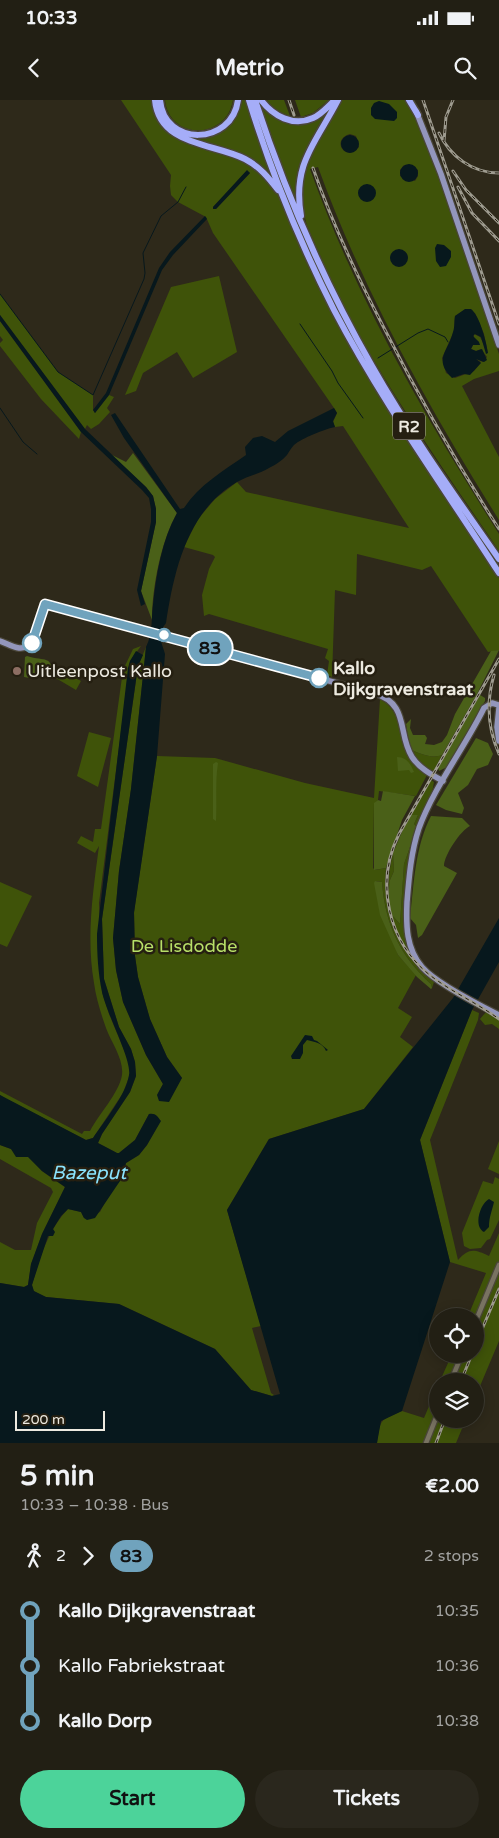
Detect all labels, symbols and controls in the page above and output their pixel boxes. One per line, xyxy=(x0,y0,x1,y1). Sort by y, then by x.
text: 10:33 xyxy=(25,7,78,29)
icon: back xyxy=(20,54,48,82)
icon: search xyxy=(451,54,479,82)
text: Metrio xyxy=(215,55,284,81)
road number: R2 xyxy=(393,412,425,440)
unlabelled marker xyxy=(157,628,171,642)
line badge: 83 xyxy=(188,632,232,664)
unlabelled marker xyxy=(22,633,42,653)
text: 83 xyxy=(199,637,221,659)
place label: Kallo Dijkgravenstraat xyxy=(333,657,473,700)
place label: Uitleenpost Kallo xyxy=(27,660,172,682)
marker: Uitleenpost Kallo xyxy=(11,665,23,677)
marker: Kallo Dijkgravenstraat xyxy=(309,668,329,688)
park label: De Lisdodde xyxy=(131,935,237,957)
water label: Bazeput xyxy=(52,1162,129,1184)
map controls xyxy=(429,1308,484,1428)
button: locate xyxy=(429,1308,484,1363)
button: layers xyxy=(429,1373,484,1428)
scale bar xyxy=(15,1408,105,1431)
text: 200 m xyxy=(22,1411,65,1428)
text: 5 min xyxy=(20,1459,95,1493)
text: €2.00 xyxy=(425,1475,479,1497)
text: 10:33 – 10:38 · Bus xyxy=(20,1495,169,1515)
icon: walk xyxy=(20,1542,48,1570)
icon: forward xyxy=(74,1542,102,1570)
text: 83 xyxy=(120,1545,143,1567)
text: 2 xyxy=(56,1546,66,1566)
text: 2 stops xyxy=(424,1546,479,1566)
text: Kallo Dijkgravenstraat xyxy=(58,1600,255,1622)
text: 10:35 xyxy=(435,1601,479,1621)
text: Kallo Fabriekstraat xyxy=(58,1655,225,1677)
text: 10:36 xyxy=(435,1656,479,1676)
text: Kallo Dorp xyxy=(58,1710,152,1732)
text: 10:38 xyxy=(435,1711,479,1731)
button: Start xyxy=(20,1770,245,1828)
button: Tickets xyxy=(255,1770,479,1828)

